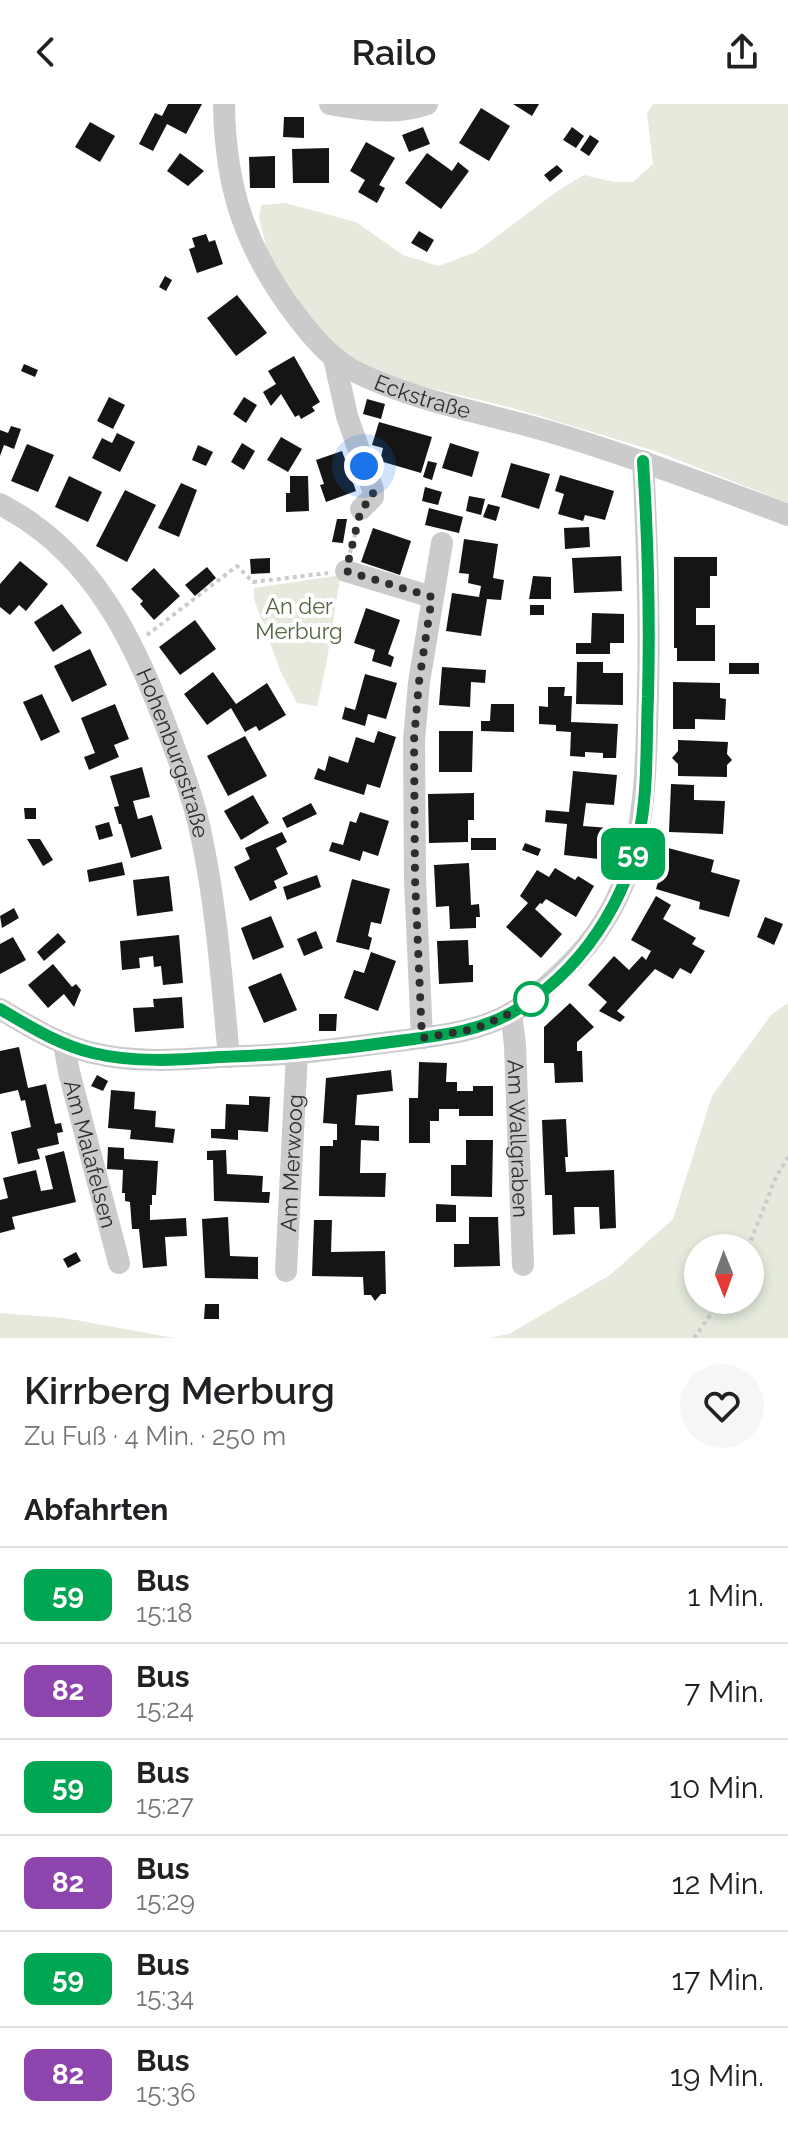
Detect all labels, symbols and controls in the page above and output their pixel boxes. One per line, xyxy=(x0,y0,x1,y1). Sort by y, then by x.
icon: back xyxy=(24,30,68,74)
icon: share xyxy=(720,30,764,74)
text: Railo xyxy=(351,31,437,73)
street label: Eckstraße xyxy=(371,369,474,424)
your location xyxy=(344,446,384,486)
park label: An der Merburg xyxy=(255,593,343,644)
street label: Hohenburgstraße xyxy=(131,664,214,840)
line badge: 59 xyxy=(597,828,669,880)
text: 59 xyxy=(617,837,649,870)
unlabelled marker xyxy=(514,982,548,1016)
street label: Am Wallgraben xyxy=(503,1059,534,1218)
street label: Am Malafelsen xyxy=(59,1077,122,1231)
street label: Am Merwoog xyxy=(275,1094,308,1233)
north arrow xyxy=(684,1234,764,1314)
map controls xyxy=(684,1234,764,1314)
button: heart xyxy=(680,1364,764,1448)
text: Kirrberg Merburg xyxy=(24,1368,335,1413)
text: Zu Fuß · 4 Min. · 250 m xyxy=(24,1421,286,1451)
text: Abfahrten xyxy=(24,1492,168,1527)
text: Bus xyxy=(136,1563,190,1598)
text: 59 xyxy=(52,1578,84,1611)
text: 1 Min. xyxy=(688,1578,764,1613)
text: 15:18 xyxy=(136,1598,193,1628)
text: Bus xyxy=(136,1659,190,1694)
text: 82 xyxy=(52,1674,84,1707)
text: 7 Min. xyxy=(684,1674,764,1709)
text: 15:24 xyxy=(136,1694,194,1724)
text: Bus xyxy=(136,1755,190,1790)
text: 59 xyxy=(52,1770,84,1803)
text: 10 Min. xyxy=(669,1770,764,1805)
text: 15:27 xyxy=(136,1790,194,1820)
text: Bus xyxy=(136,1851,190,1886)
text: 82 xyxy=(52,1866,84,1899)
text: 12 Min. xyxy=(672,1866,764,1901)
text: 15:29 xyxy=(136,1886,195,1916)
text: Bus xyxy=(136,1947,190,1982)
text: 59 xyxy=(52,1962,84,1995)
text: 17 Min. xyxy=(672,1962,764,1997)
text: 15:34 xyxy=(136,1982,194,2012)
text: Bus xyxy=(136,2043,190,2078)
text: 82 xyxy=(52,2058,84,2091)
text: 19 Min. xyxy=(670,2058,764,2093)
text: 15:36 xyxy=(136,2078,196,2108)

